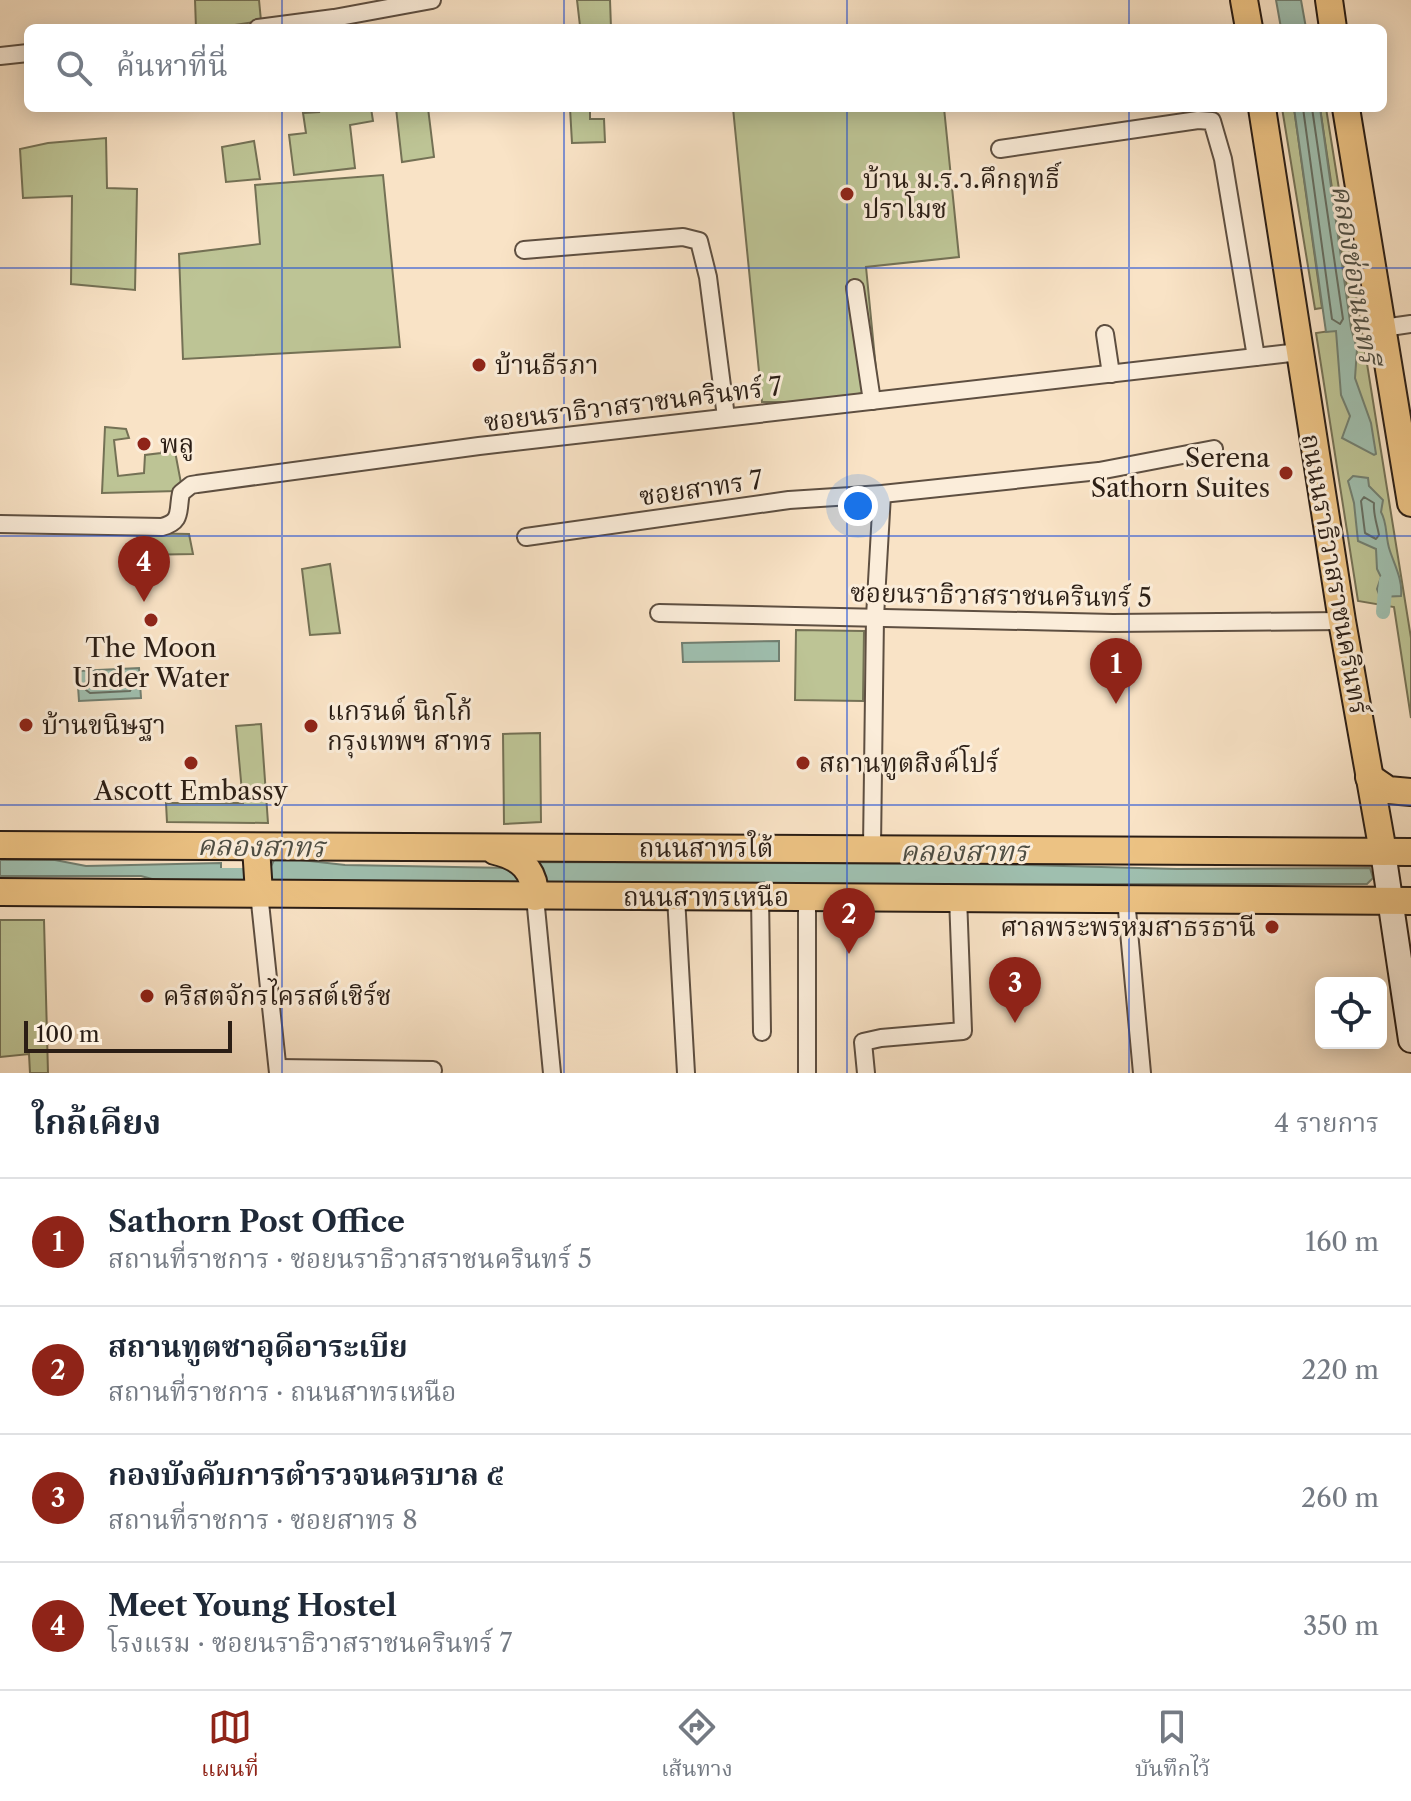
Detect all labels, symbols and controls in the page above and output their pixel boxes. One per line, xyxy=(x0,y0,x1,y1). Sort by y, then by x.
search box xyxy=(24,24,1387,112)
icon: search xyxy=(52,46,96,90)
text: ค้นหาที่นี่ xyxy=(116,47,228,84)
place label: บ้าน ม.ร.ว.คึกฤทธิ์ ปราโมช xyxy=(863,161,1062,225)
water label: คลองช่องนนทรี xyxy=(1325,182,1388,371)
marker: บ้าน ม.ร.ว.คึกฤทธิ์ ปราโมช xyxy=(838,185,856,203)
place label: บ้านธีรภา xyxy=(495,349,599,381)
marker: บ้านธีรภา xyxy=(470,356,488,374)
street label: ซอยนราธิวาสราชนครินทร์ 7 xyxy=(482,370,784,438)
place label: พลู xyxy=(160,428,194,462)
street label: ถนนนราธิวาสราชนครินทร์ xyxy=(1295,431,1376,717)
marker: พลู xyxy=(135,435,153,453)
place label: Serena Sathorn Suites xyxy=(1091,442,1270,504)
street label: ซอยสาทร 7 xyxy=(637,463,765,513)
marker: Serena Sathorn Suites xyxy=(1277,464,1295,482)
your location xyxy=(838,486,878,526)
pin: 4 xyxy=(118,536,170,602)
street label: ซอยนราธิวาสราชนครินทร์ 5 xyxy=(850,576,1152,614)
marker: The Moon Under Water xyxy=(142,611,160,629)
place label: The Moon Under Water xyxy=(72,632,230,694)
pin: 1 xyxy=(1090,638,1142,704)
place label: แกรนด์ นิกโก้ กรุงเทพฯ สาทร xyxy=(327,693,492,759)
place label: บ้านขนิษฐา xyxy=(42,709,166,741)
marker: บ้านขนิษฐา xyxy=(17,716,35,734)
marker: แกรนด์ นิกโก้ กรุงเทพฯ สาทร xyxy=(302,717,320,735)
place label: สถานทูตสิงค์โปร์ xyxy=(819,745,999,781)
marker: Ascott Embassy xyxy=(182,754,200,772)
marker: สถานทูตสิงค์โปร์ xyxy=(794,754,812,772)
place label: Ascott Embassy xyxy=(93,775,289,807)
water label: คลองสาทร xyxy=(197,828,328,864)
street label: ถนนสาทรใต้ xyxy=(639,830,773,864)
water label: คลองสาทร xyxy=(900,834,1031,868)
street label: ถนนสาทรเหนือ xyxy=(623,881,789,913)
pin: 2 xyxy=(823,888,875,954)
place label: ศาลพระพรหมสาธรธานี xyxy=(1000,911,1256,943)
marker: ศาลพระพรหมสาธรธานี xyxy=(1263,918,1281,936)
pin: 3 xyxy=(989,957,1041,1023)
map controls xyxy=(1315,977,1387,1049)
button: locate xyxy=(1315,977,1387,1049)
place label: คริสตจักรไครสต์เชิร์ช xyxy=(163,978,391,1012)
marker: คริสตจักรไครสต์เชิร์ช xyxy=(138,987,156,1005)
scale bar xyxy=(24,1017,232,1053)
text: 100 m xyxy=(36,1021,99,1048)
text: ใกล้เคียง xyxy=(32,1101,161,1143)
text: 4 รายการ xyxy=(1274,1107,1379,1139)
text: Sathorn Post Office xyxy=(108,1203,405,1240)
text: 1 xyxy=(52,1226,64,1258)
text: 160 m xyxy=(1305,1226,1379,1258)
text: สถานที่ราชการ · ซอยนราธิวาสราชนครินทร์ 5 xyxy=(108,1243,592,1275)
text: สถานทูตซาอุดีอาระเบีย xyxy=(108,1328,408,1365)
text: 2 xyxy=(50,1354,66,1386)
text: 220 m xyxy=(1301,1354,1379,1386)
text: สถานที่ราชการ · ถนนสาทรเหนือ xyxy=(108,1376,456,1408)
text: กองบังคับการตำรวจนครบาล ๕ xyxy=(108,1456,505,1493)
text: 3 xyxy=(51,1482,65,1514)
text: 260 m xyxy=(1301,1482,1379,1514)
text: สถานที่ราชการ · ซอยสาทร 8 xyxy=(108,1504,418,1536)
text: Meet Young Hostel xyxy=(108,1587,397,1624)
text: 4 xyxy=(50,1610,66,1642)
text: 350 m xyxy=(1303,1610,1379,1642)
text: โรงแรม · ซอยนราธิวาสราชนครินทร์ 7 xyxy=(108,1627,512,1659)
tab: แผนที่ xyxy=(201,1705,259,1788)
tab: เส้นทาง xyxy=(661,1705,733,1788)
tab: บันทึกไว้ xyxy=(1135,1705,1210,1788)

